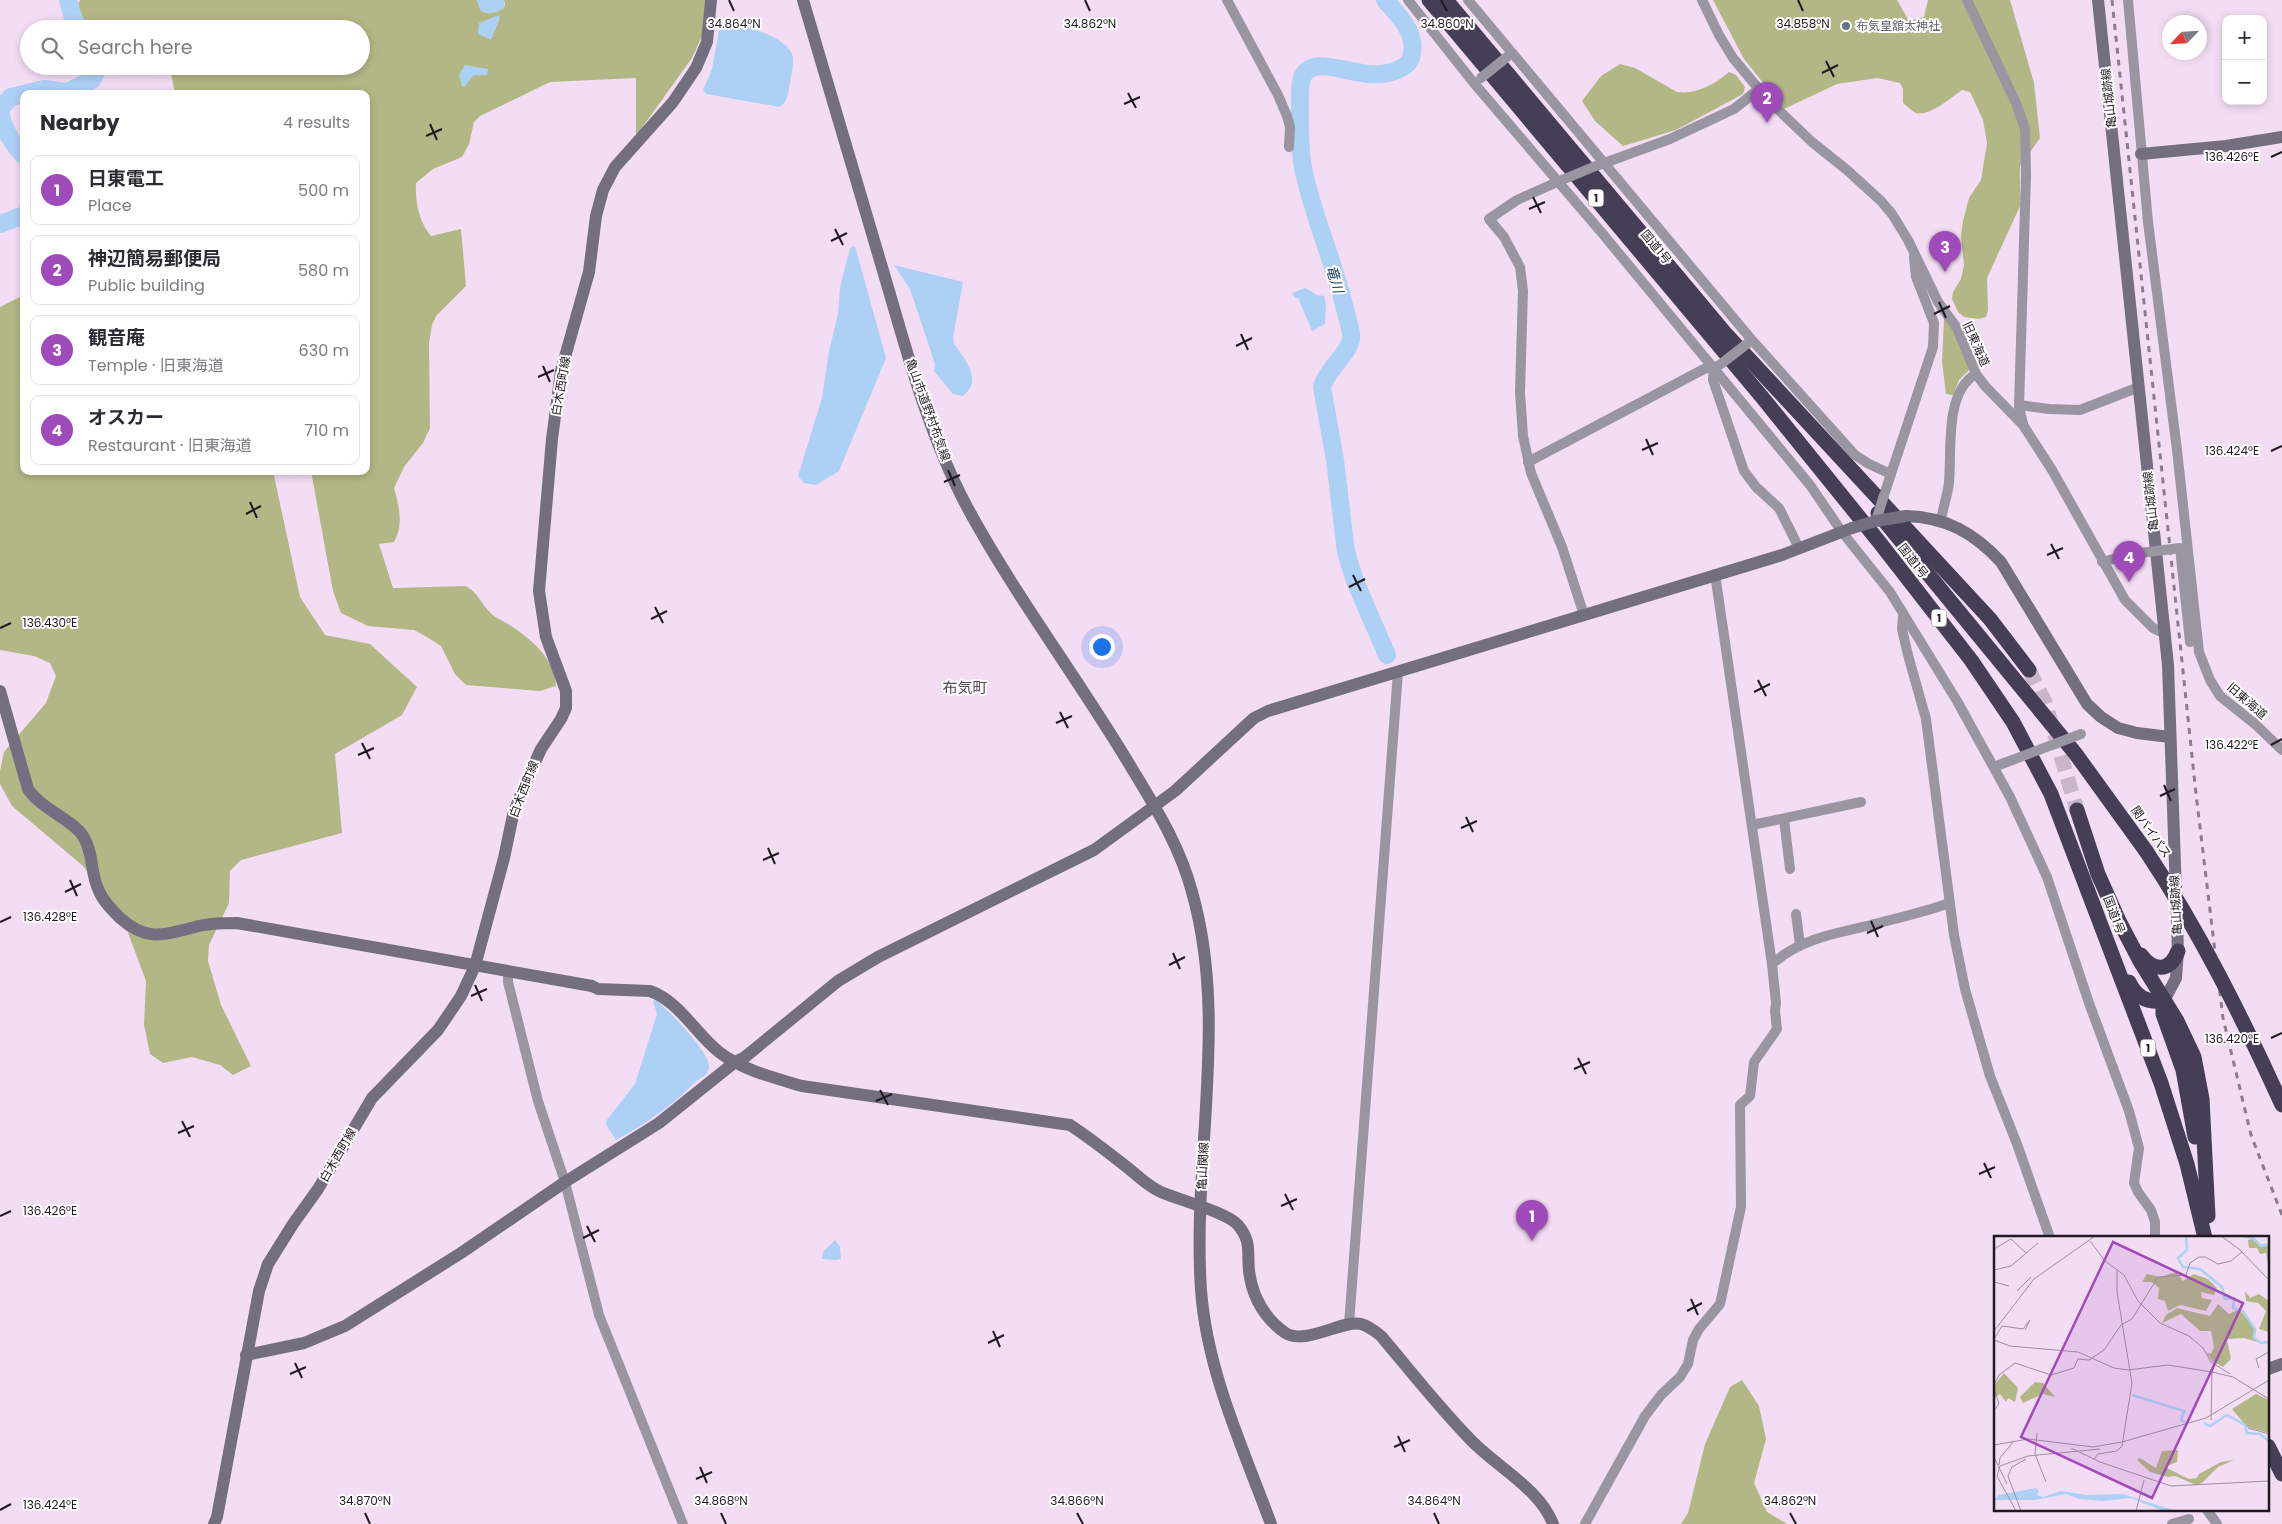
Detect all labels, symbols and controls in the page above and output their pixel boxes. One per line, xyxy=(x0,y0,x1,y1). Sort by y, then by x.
text: 34.864°N xyxy=(707,15,761,32)
text: 34.862°N xyxy=(1064,15,1116,32)
text: 34.860°N xyxy=(1420,15,1474,32)
text: 34.858°N xyxy=(1776,15,1830,32)
north arrow xyxy=(2162,15,2207,60)
map controls xyxy=(2222,15,2267,105)
button: + xyxy=(2222,15,2267,60)
place label: 布気皇舘太神社 xyxy=(1856,17,1940,34)
search box xyxy=(20,20,370,75)
marker: 布気皇舘太神社 xyxy=(1840,20,1852,32)
icon: search xyxy=(38,34,66,62)
text: Search here xyxy=(78,34,192,61)
button: − xyxy=(2222,60,2267,105)
street label: 亀山城跡線 xyxy=(2097,67,2120,129)
pin: 2 xyxy=(1751,82,1783,123)
text: Nearby xyxy=(40,108,120,137)
text: 4 results xyxy=(283,111,350,134)
text: 136.426°E xyxy=(2205,148,2259,165)
text: 日東電工 xyxy=(88,165,164,192)
text: 1 xyxy=(54,179,60,202)
text: 500 m xyxy=(298,179,349,202)
road number: 1 xyxy=(1588,190,1604,207)
text: Place xyxy=(88,194,132,217)
street label: 国道1号 xyxy=(1637,226,1676,267)
pin: 3 xyxy=(1929,231,1961,272)
text: 神辺簡易郵便局 xyxy=(88,245,221,272)
text: 2 xyxy=(52,259,62,282)
text: 580 m xyxy=(298,259,349,282)
water label: 竜川 xyxy=(1322,263,1349,297)
text: Public building xyxy=(88,274,205,297)
street label: 旧東海道 xyxy=(1959,318,1994,369)
text: 観音庵 xyxy=(88,324,145,351)
text: 3 xyxy=(52,339,62,362)
text: 630 m xyxy=(299,339,349,362)
text: Temple · 旧東海道 xyxy=(88,354,224,377)
street label: 白木西町線 xyxy=(547,355,574,417)
street label: 亀山市道野村布気線 xyxy=(902,356,955,463)
text: オスカー xyxy=(88,404,164,431)
text: 4 xyxy=(52,419,62,442)
text: 710 m xyxy=(304,419,349,442)
text: Restaurant · 旧東海道 xyxy=(88,434,252,457)
text: 136.424°E xyxy=(2205,442,2259,459)
street label: 亀山城跡線 xyxy=(2139,470,2162,532)
street label: 国道1号 xyxy=(1894,540,1932,582)
pin: 4 xyxy=(2113,541,2145,582)
road number: 1 xyxy=(1932,610,1946,626)
text: 136.430°E xyxy=(23,614,77,631)
your location xyxy=(1089,634,1115,660)
district label: 布気町 xyxy=(942,677,988,698)
street label: 旧東海道 xyxy=(2224,678,2271,723)
text: 136.422°E xyxy=(2205,736,2259,753)
street label: 白木西町線 xyxy=(505,758,542,820)
street label: 関バイパス xyxy=(2127,802,2176,861)
street label: 亀山城跡線 xyxy=(2165,875,2186,935)
street label: 国道1号 xyxy=(2099,893,2130,936)
text: 136.428°E xyxy=(23,908,77,925)
text: 136.420°E xyxy=(2205,1030,2259,1047)
road number: 1 xyxy=(2140,1040,2156,1056)
street label: 白木西町線 xyxy=(315,1125,360,1185)
street label: 亀山関線 xyxy=(1193,1142,1212,1190)
pin: 1 xyxy=(1516,1200,1548,1241)
text: 136.426°E xyxy=(23,1202,77,1219)
inset map xyxy=(1994,1236,2270,1512)
text: 34.870°N xyxy=(339,1492,391,1509)
text: 34.868°N xyxy=(694,1492,748,1509)
text: 34.866°N xyxy=(1050,1492,1104,1509)
text: 34.864°N xyxy=(1407,1492,1461,1509)
text: 34.862°N xyxy=(1764,1492,1816,1509)
text: 136.424°E xyxy=(23,1496,77,1513)

